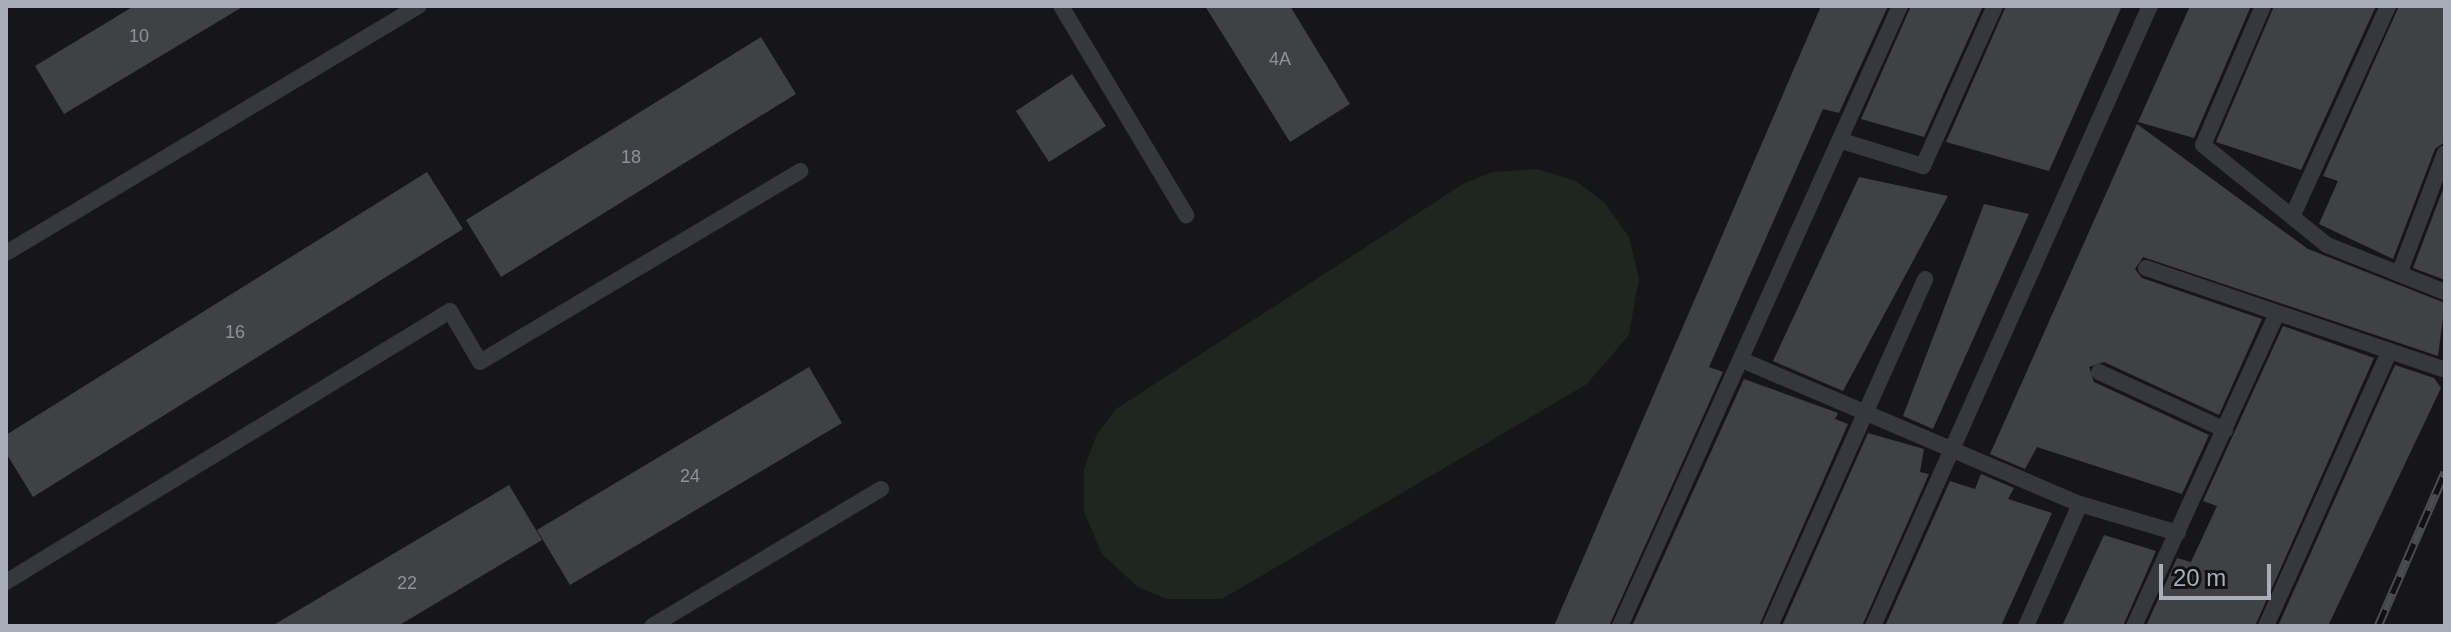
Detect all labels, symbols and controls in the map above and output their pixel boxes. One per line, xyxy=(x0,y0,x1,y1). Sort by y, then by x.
house number: 10 xyxy=(129,25,149,47)
house number: 4А xyxy=(1269,48,1291,70)
house number: 18 xyxy=(621,146,641,168)
house number: 16 xyxy=(225,321,245,343)
house number: 24 xyxy=(680,465,700,487)
scale bar xyxy=(2163,548,2275,598)
text: 20 m xyxy=(2173,564,2226,591)
house number: 22 xyxy=(397,572,417,594)

